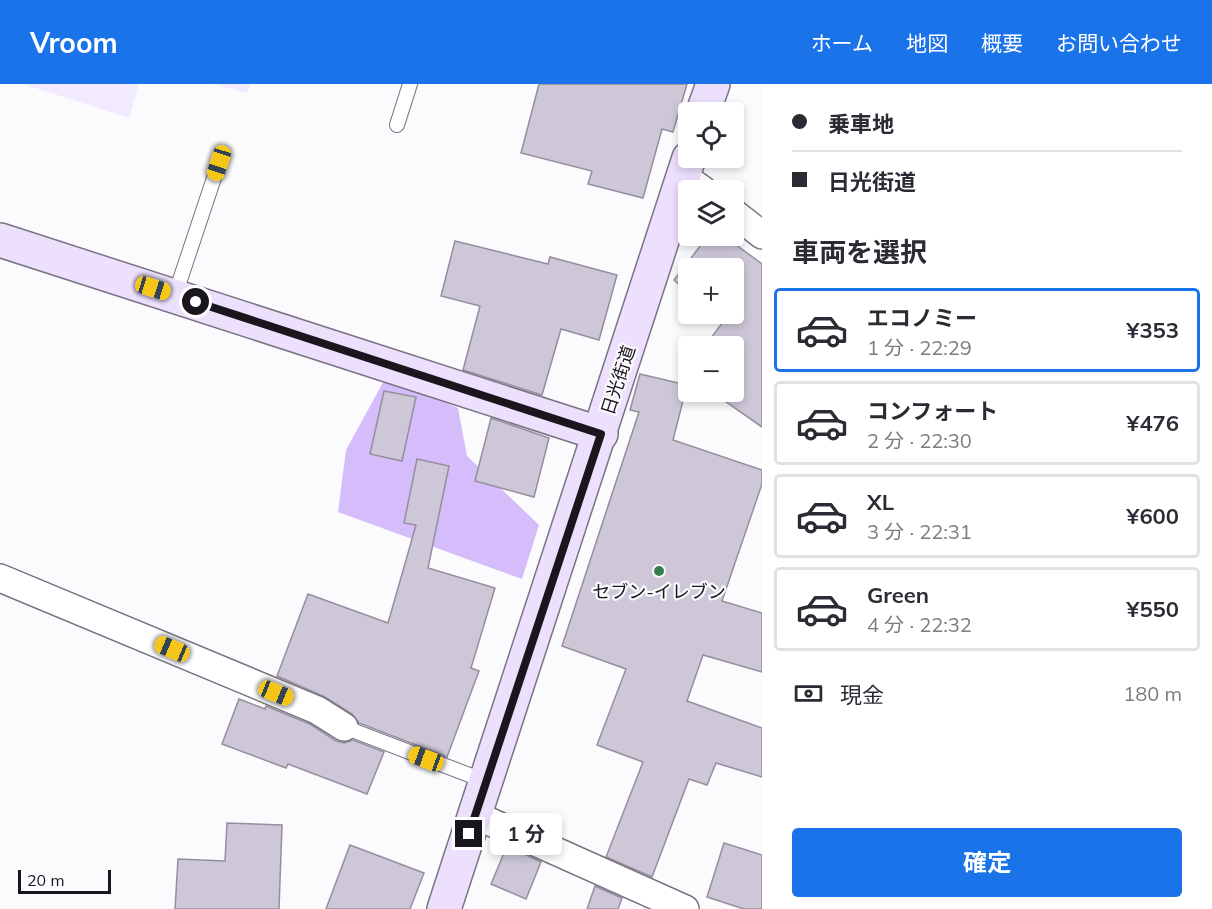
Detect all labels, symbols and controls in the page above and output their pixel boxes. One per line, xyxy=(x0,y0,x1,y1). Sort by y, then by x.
text: Vroom xyxy=(30,25,118,60)
text: ホーム xyxy=(811,30,873,56)
text: 地図 xyxy=(906,30,948,56)
text: 概要 xyxy=(981,30,1023,56)
text: お問い合わせ xyxy=(1056,30,1182,56)
map controls xyxy=(678,102,744,402)
button: locate xyxy=(678,102,744,168)
text: 乗車地 xyxy=(828,110,894,138)
car xyxy=(205,143,233,183)
text: 日光街道 xyxy=(828,168,916,196)
button: layers xyxy=(678,180,744,246)
text: 車両を選択 xyxy=(792,235,927,269)
button: + xyxy=(678,258,744,324)
car xyxy=(133,274,173,302)
route start xyxy=(182,288,209,315)
icon: car xyxy=(795,303,849,357)
text: エコノミー xyxy=(867,304,977,332)
text: ¥353 xyxy=(1126,316,1179,344)
text: 1 分 · 22:29 xyxy=(867,335,972,360)
button: − xyxy=(678,336,744,402)
street label: 日光街道 xyxy=(596,342,640,418)
icon: car xyxy=(795,396,849,450)
text: コンフォート xyxy=(867,397,998,425)
text: ¥476 xyxy=(1126,409,1179,437)
text: 2 分 · 22:30 xyxy=(867,428,972,453)
text: XL xyxy=(867,488,894,516)
icon: car xyxy=(795,489,849,543)
text: ¥600 xyxy=(1126,502,1179,530)
text: 3 分 · 22:31 xyxy=(867,519,972,544)
marker: セブン-イレブン xyxy=(652,564,666,578)
place label: セブン-イレブン xyxy=(592,580,726,603)
text: Green xyxy=(867,581,929,609)
icon: car xyxy=(795,582,849,636)
text: ¥550 xyxy=(1126,595,1179,623)
text: 4 分 · 22:32 xyxy=(867,612,972,637)
car xyxy=(152,634,192,664)
icon: cash xyxy=(792,677,825,710)
car xyxy=(256,678,296,708)
text: 現金 xyxy=(840,681,884,709)
text: 180 m xyxy=(1123,681,1182,706)
car xyxy=(406,744,446,774)
callout: 1 分 xyxy=(490,813,562,855)
route end xyxy=(455,820,482,847)
text: 1 分 xyxy=(507,821,545,846)
button: 確定 xyxy=(792,828,1182,897)
scale bar xyxy=(18,867,111,894)
text: 20 m xyxy=(27,870,64,890)

